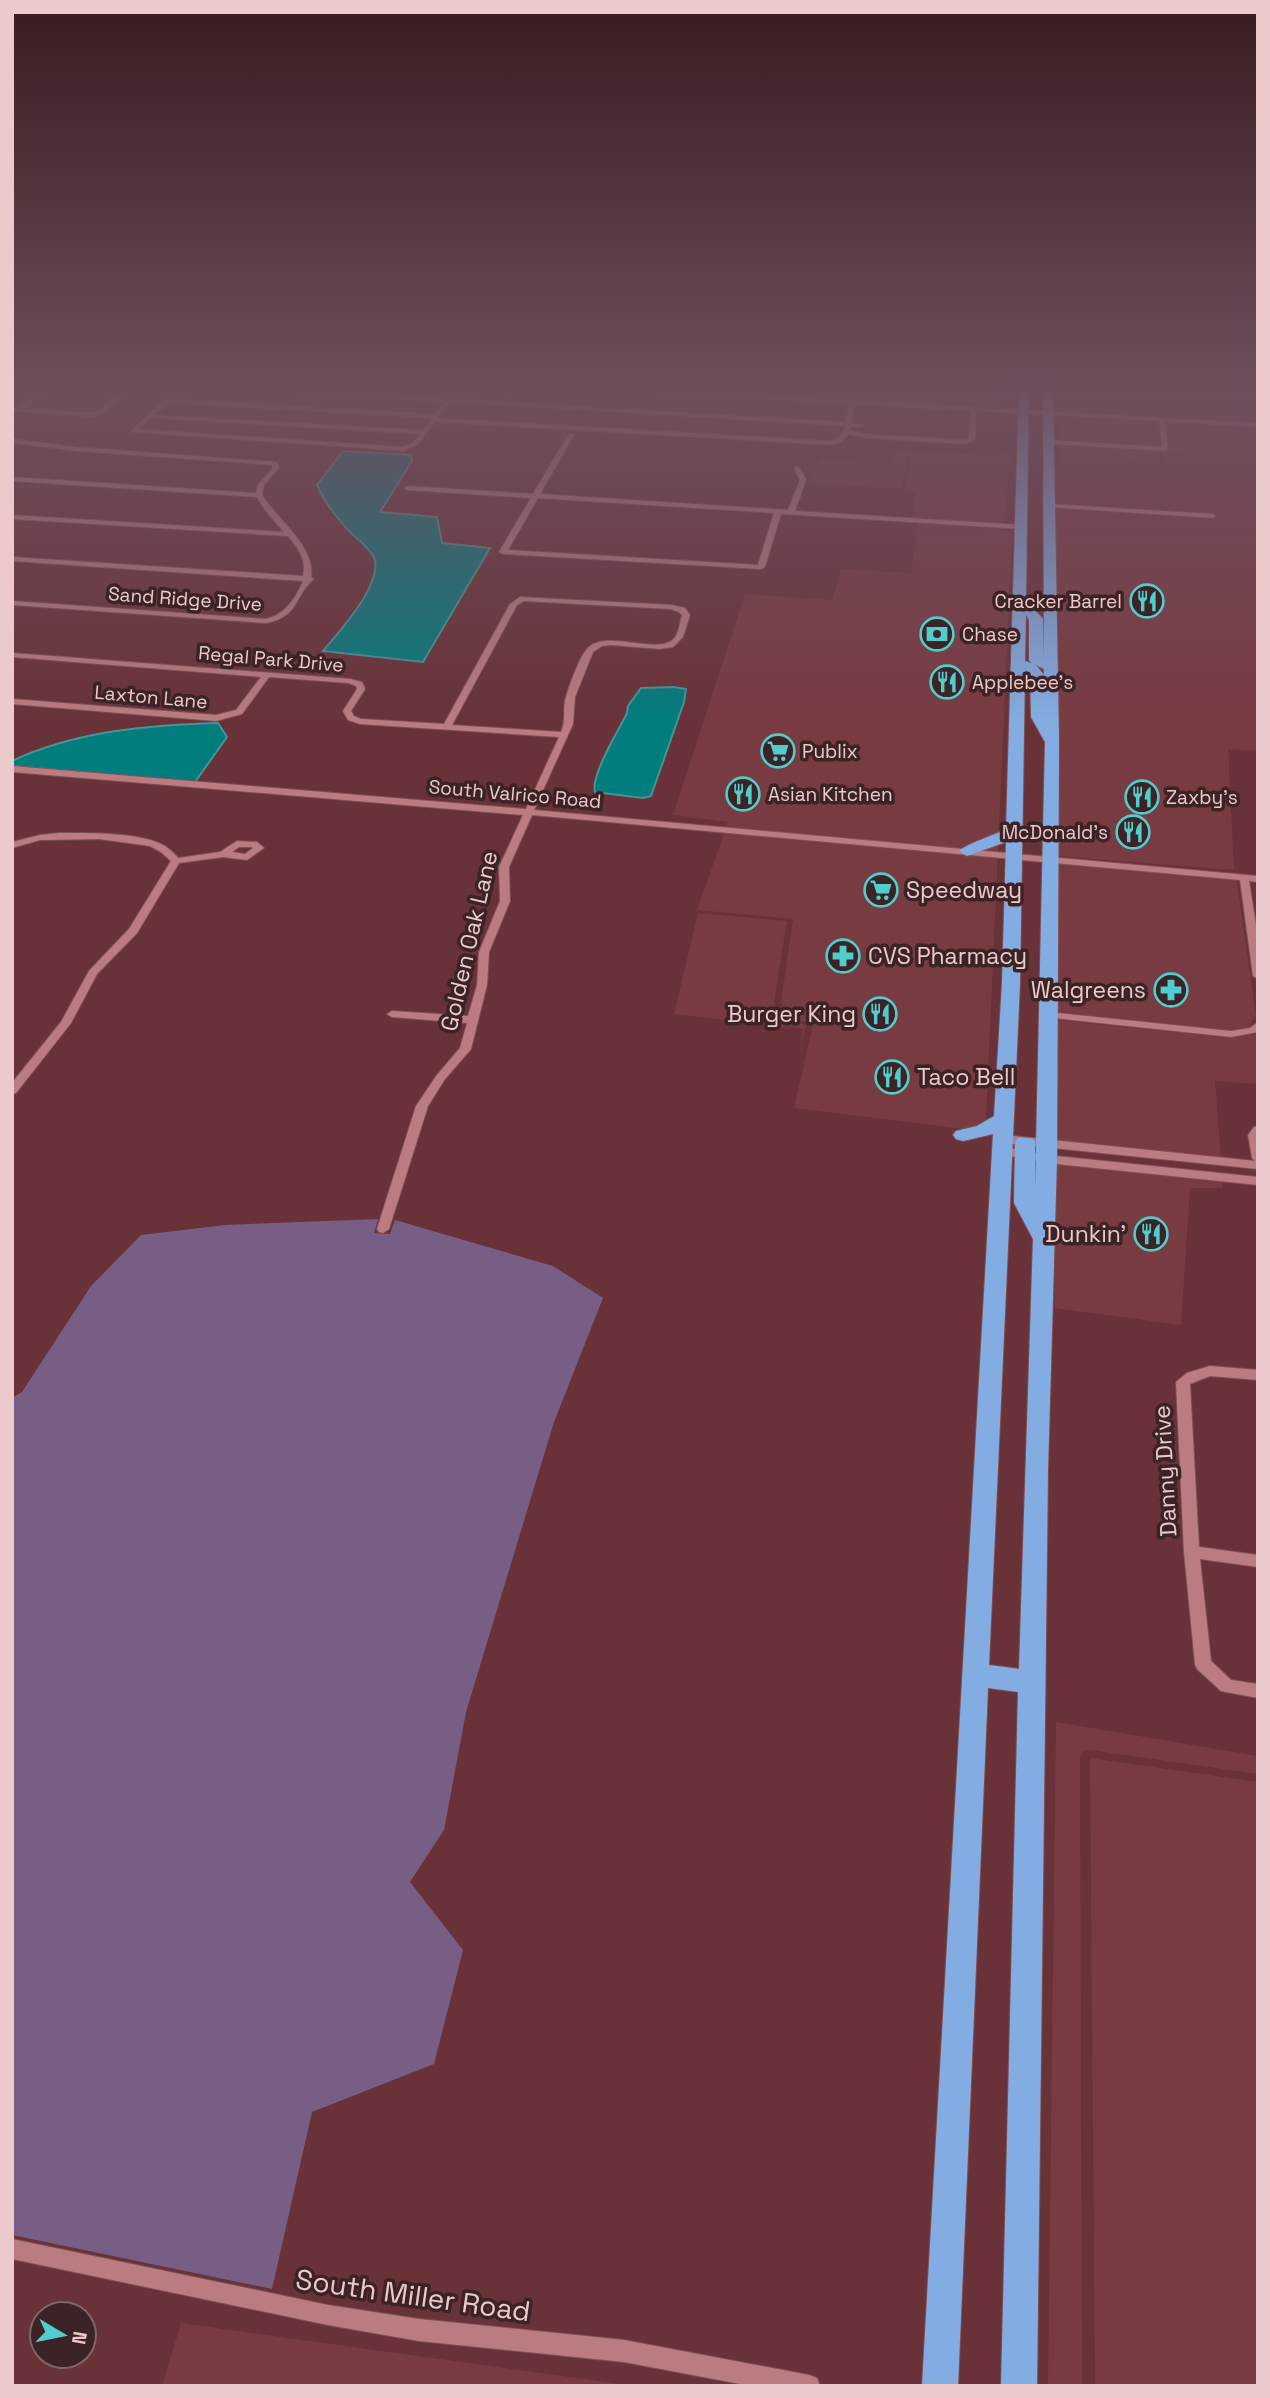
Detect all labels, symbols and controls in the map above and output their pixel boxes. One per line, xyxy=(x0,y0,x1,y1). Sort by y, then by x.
street label: Sand Ridge Drive xyxy=(107,581,263,617)
restaurant icon: Cracker Barrel xyxy=(1128,582,1166,620)
place label: Cracker Barrel xyxy=(995,589,1122,614)
bank icon: Chase xyxy=(918,615,956,653)
place label: Chase xyxy=(962,622,1018,647)
street label: Regal Park Drive xyxy=(197,640,345,678)
restaurant icon: Applebee's xyxy=(928,663,966,701)
place label: Applebee's xyxy=(972,670,1073,695)
street label: Laxton Lane xyxy=(93,680,209,714)
supermarket icon: Publix xyxy=(759,732,797,770)
place label: Publix xyxy=(802,739,858,764)
street label: South Valrico Road xyxy=(428,774,602,814)
restaurant icon: Asian Kitchen xyxy=(724,775,762,813)
restaurant icon: Zaxby's xyxy=(1123,778,1161,816)
place label: Asian Kitchen xyxy=(768,782,893,807)
place label: Zaxby's xyxy=(1166,785,1238,810)
restaurant icon: McDonald's xyxy=(1114,813,1152,851)
place label: McDonald's xyxy=(1002,820,1108,845)
street label: Golden Oak Lane xyxy=(434,848,504,1034)
supermarket icon: Speedway xyxy=(862,871,900,909)
place label: Speedway xyxy=(906,875,1022,905)
pharmacy icon: CVS Pharmacy xyxy=(824,937,862,975)
place label: CVS Pharmacy xyxy=(868,941,1027,971)
pharmacy icon: Walgreens xyxy=(1152,971,1190,1009)
place label: Walgreens xyxy=(1031,975,1146,1005)
restaurant icon: Burger King xyxy=(861,995,899,1033)
place label: Burger King xyxy=(727,999,856,1029)
restaurant icon: Taco Bell xyxy=(873,1058,911,1096)
place label: Taco Bell xyxy=(917,1062,1015,1092)
restaurant icon: Dunkin' xyxy=(1132,1215,1170,1253)
place label: Dunkin' xyxy=(1045,1219,1126,1249)
street label: Danny Drive xyxy=(1147,1405,1183,1537)
street label: South Miller Road xyxy=(293,2261,533,2329)
north arrow xyxy=(28,2300,98,2370)
text: N xyxy=(66,2329,93,2346)

